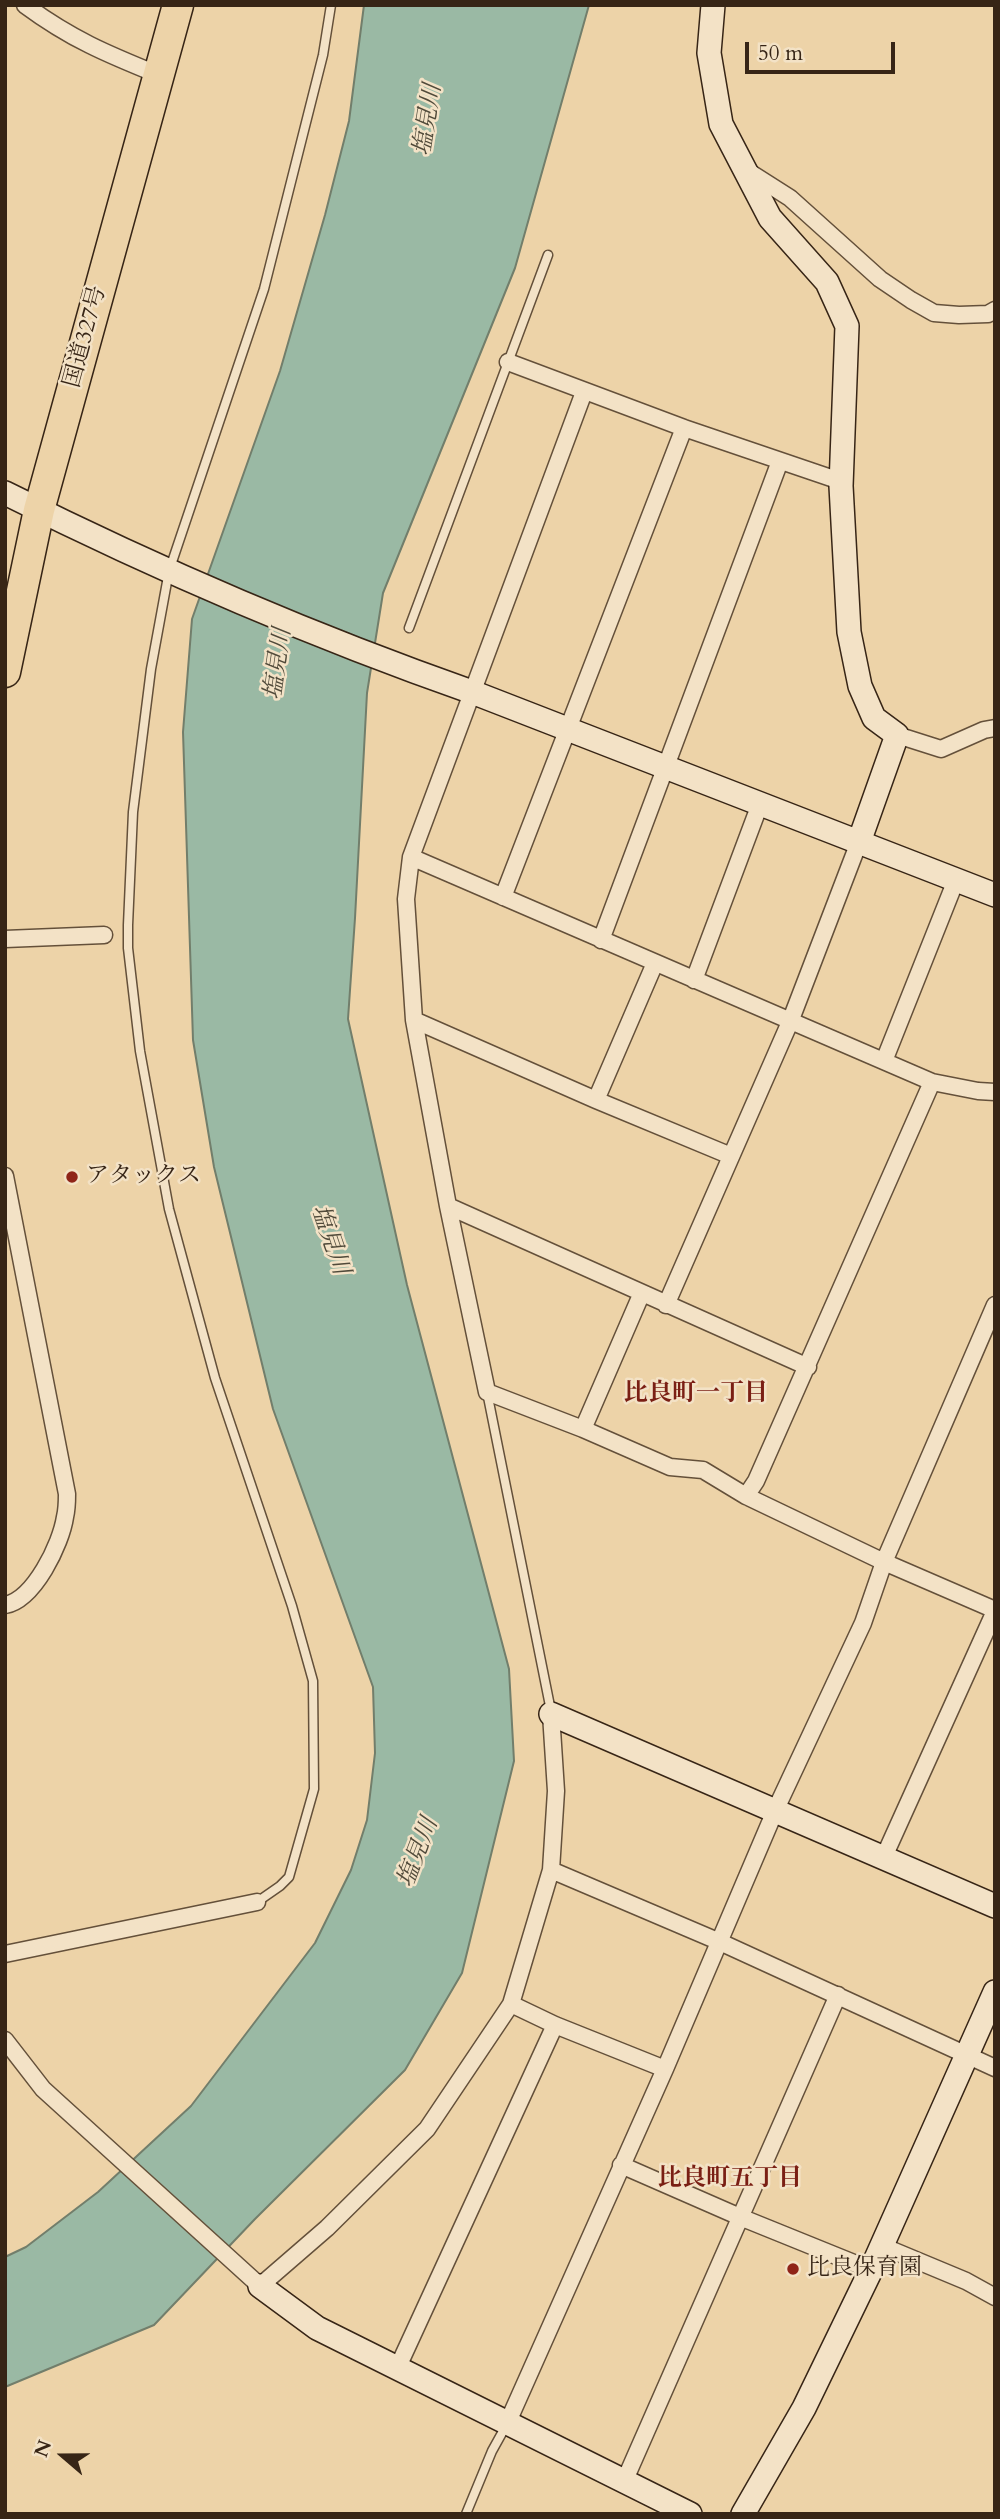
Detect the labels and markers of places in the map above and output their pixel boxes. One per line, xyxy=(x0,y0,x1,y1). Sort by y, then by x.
place label: アタックス xyxy=(86,1163,201,1191)
marker: アタックス xyxy=(64,1169,80,1185)
place label: 比良保育園 xyxy=(807,2255,922,2283)
marker: 比良保育園 xyxy=(785,2261,801,2277)

